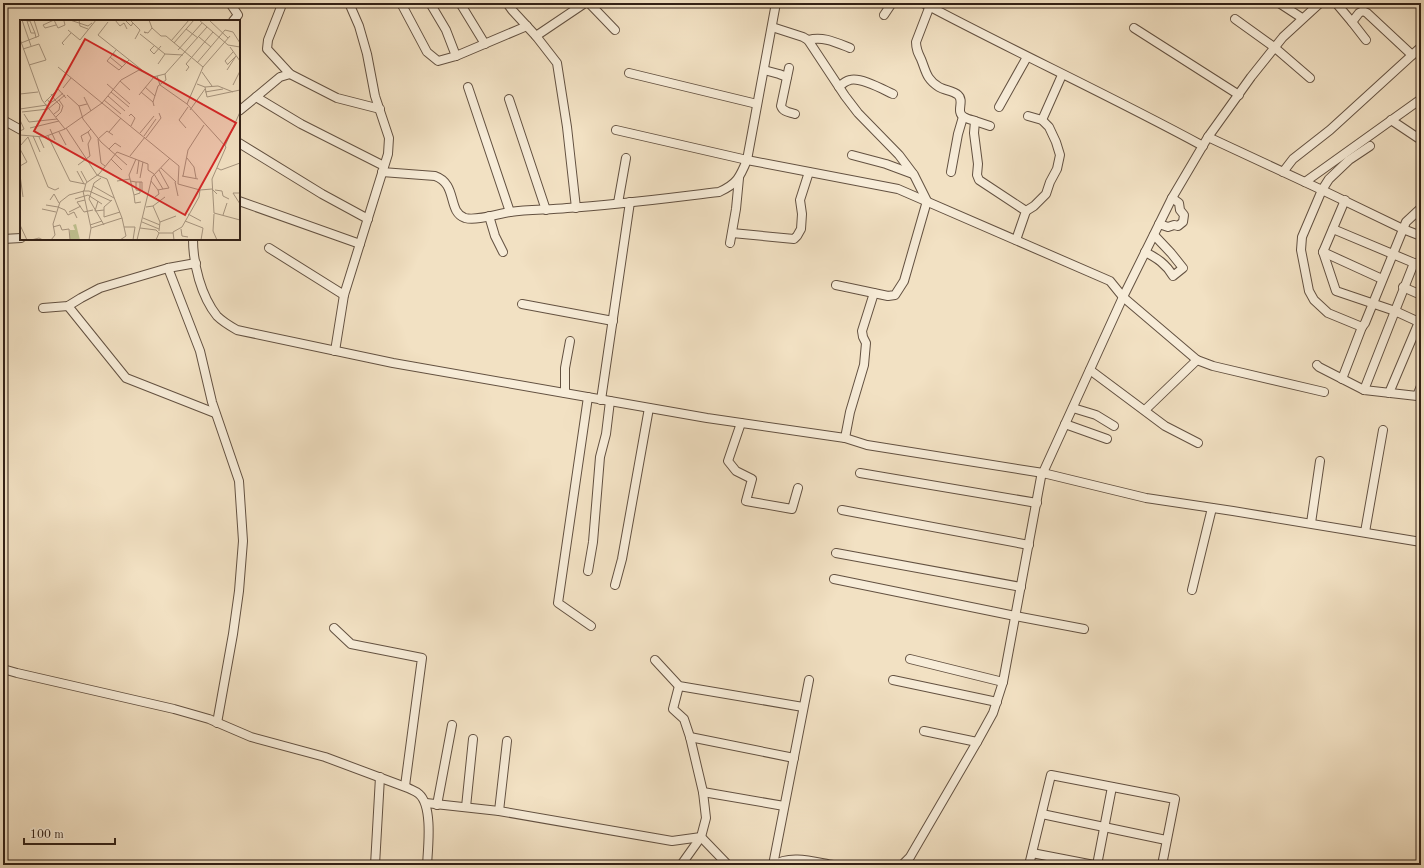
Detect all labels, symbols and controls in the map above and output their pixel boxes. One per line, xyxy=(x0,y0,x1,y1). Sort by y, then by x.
inset map xyxy=(20,20,240,240)
scale bar xyxy=(24,820,115,846)
text: 100 m xyxy=(30,829,64,841)

